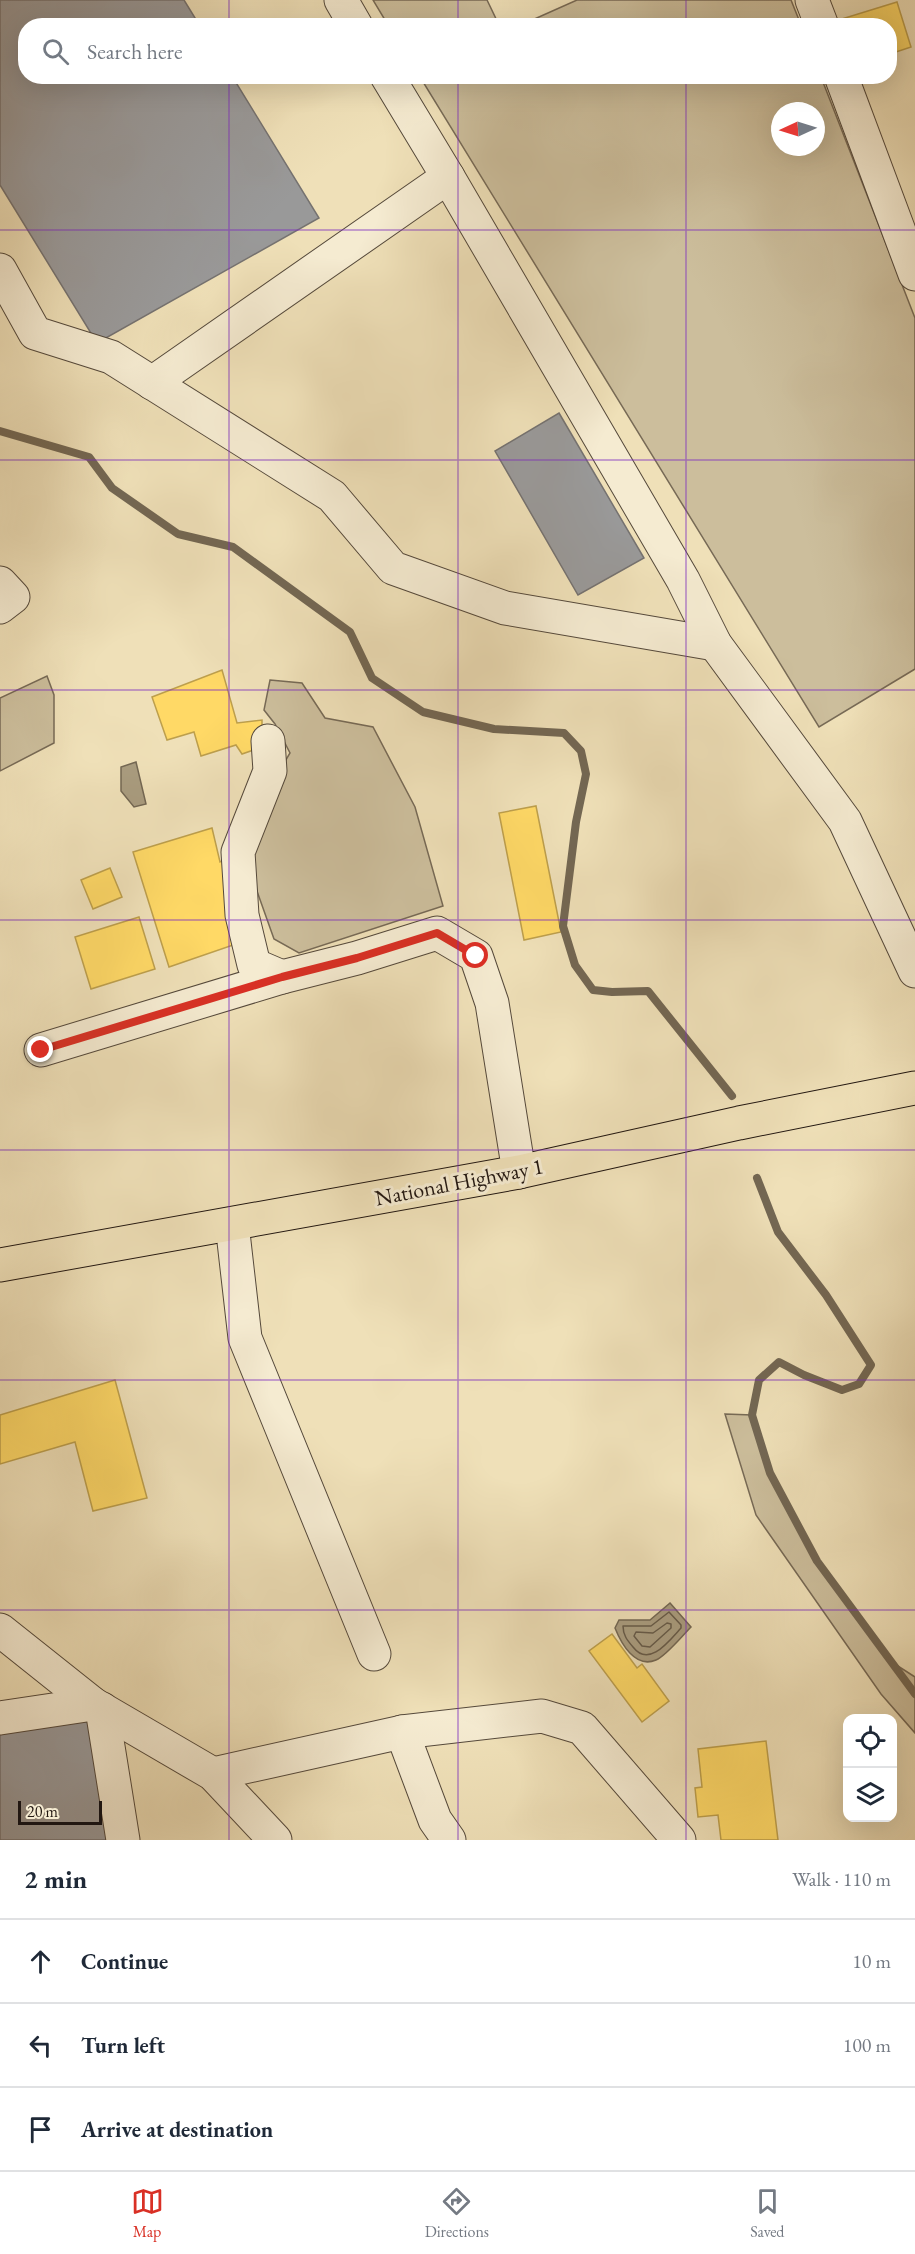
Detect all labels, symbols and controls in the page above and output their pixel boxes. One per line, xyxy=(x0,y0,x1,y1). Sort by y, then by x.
search box xyxy=(18,18,897,84)
icon: search xyxy=(39,35,72,68)
text: Search here xyxy=(87,37,182,66)
north arrow xyxy=(771,102,825,156)
route start xyxy=(462,942,488,968)
route end xyxy=(27,1036,53,1062)
street label: National Highway 1 xyxy=(372,1151,546,1213)
map controls xyxy=(843,1714,897,1822)
button: locate xyxy=(843,1714,897,1768)
button: layers xyxy=(843,1768,897,1822)
scale bar xyxy=(18,1798,102,1826)
text: 20 m xyxy=(27,1801,58,1822)
text: 2 min xyxy=(24,1862,87,1896)
text: Walk · 110 m xyxy=(792,1866,891,1892)
icon: ahead xyxy=(24,1945,57,1978)
text: Continue xyxy=(81,1947,168,1976)
text: 10 m xyxy=(852,1948,891,1974)
icon: left xyxy=(24,2029,57,2062)
text: Turn left xyxy=(81,2031,165,2060)
text: 100 m xyxy=(843,2032,891,2058)
icon: arrive xyxy=(24,2113,57,2146)
text: Arrive at destination xyxy=(81,2115,273,2144)
tab: Map xyxy=(131,2185,164,2242)
tab: Directions xyxy=(425,2185,489,2242)
tab: Saved xyxy=(750,2185,784,2242)

